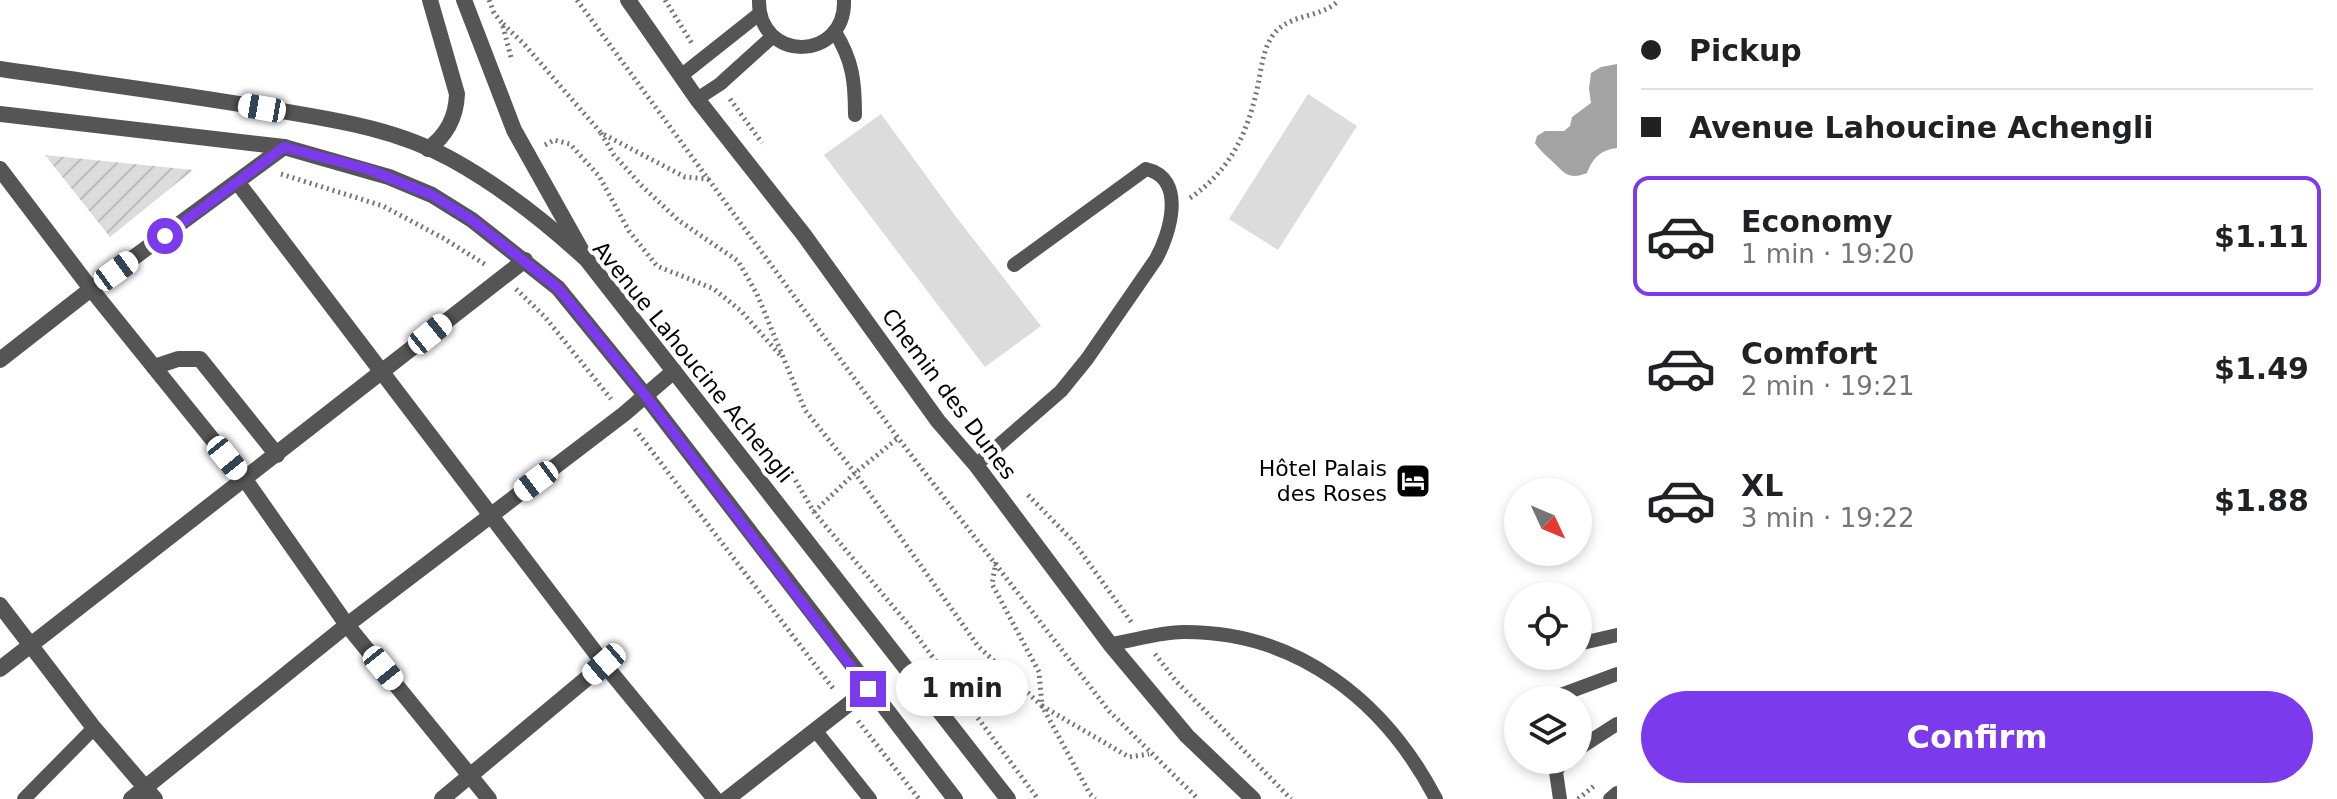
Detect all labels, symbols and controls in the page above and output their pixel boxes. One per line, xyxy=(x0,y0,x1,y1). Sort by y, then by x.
text: Pickup xyxy=(1689,33,1802,68)
car xyxy=(236,92,288,124)
text: Avenue Lahoucine Achengli xyxy=(1689,110,2154,145)
icon: car xyxy=(1645,200,1717,272)
text: Economy xyxy=(1741,204,1893,239)
route start xyxy=(147,218,183,254)
text: $1.11 xyxy=(2214,219,2309,254)
street label: Avenue Lahoucine Achengli xyxy=(588,236,798,488)
text: 1 min · 19:20 xyxy=(1741,239,1915,269)
car xyxy=(90,247,142,295)
street label: Chemin des Dunes xyxy=(877,304,1021,484)
car xyxy=(404,310,456,358)
icon: car xyxy=(1645,332,1717,404)
text: Comfort xyxy=(1741,336,1878,371)
text: $1.49 xyxy=(2214,351,2309,386)
text: 2 min · 19:21 xyxy=(1741,371,1915,401)
car xyxy=(203,432,251,484)
place label: Hôtel Palais des Roses xyxy=(1259,456,1387,506)
car xyxy=(510,457,562,505)
hotel icon: Hôtel Palais des Roses xyxy=(1394,462,1432,500)
icon: car xyxy=(1645,464,1717,536)
text: XL xyxy=(1741,468,1783,503)
north arrow xyxy=(1504,478,1592,566)
map controls xyxy=(1504,478,1592,774)
text: $1.88 xyxy=(2214,483,2309,518)
text: 3 min · 19:22 xyxy=(1741,503,1915,533)
button: locate xyxy=(1504,582,1592,670)
car xyxy=(578,639,630,689)
car xyxy=(359,642,407,694)
callout: 1 min xyxy=(896,661,1028,717)
route end xyxy=(850,671,886,707)
text: 1 min xyxy=(921,673,1003,703)
button: layers xyxy=(1504,686,1592,774)
button: Confirm xyxy=(1641,691,2313,783)

